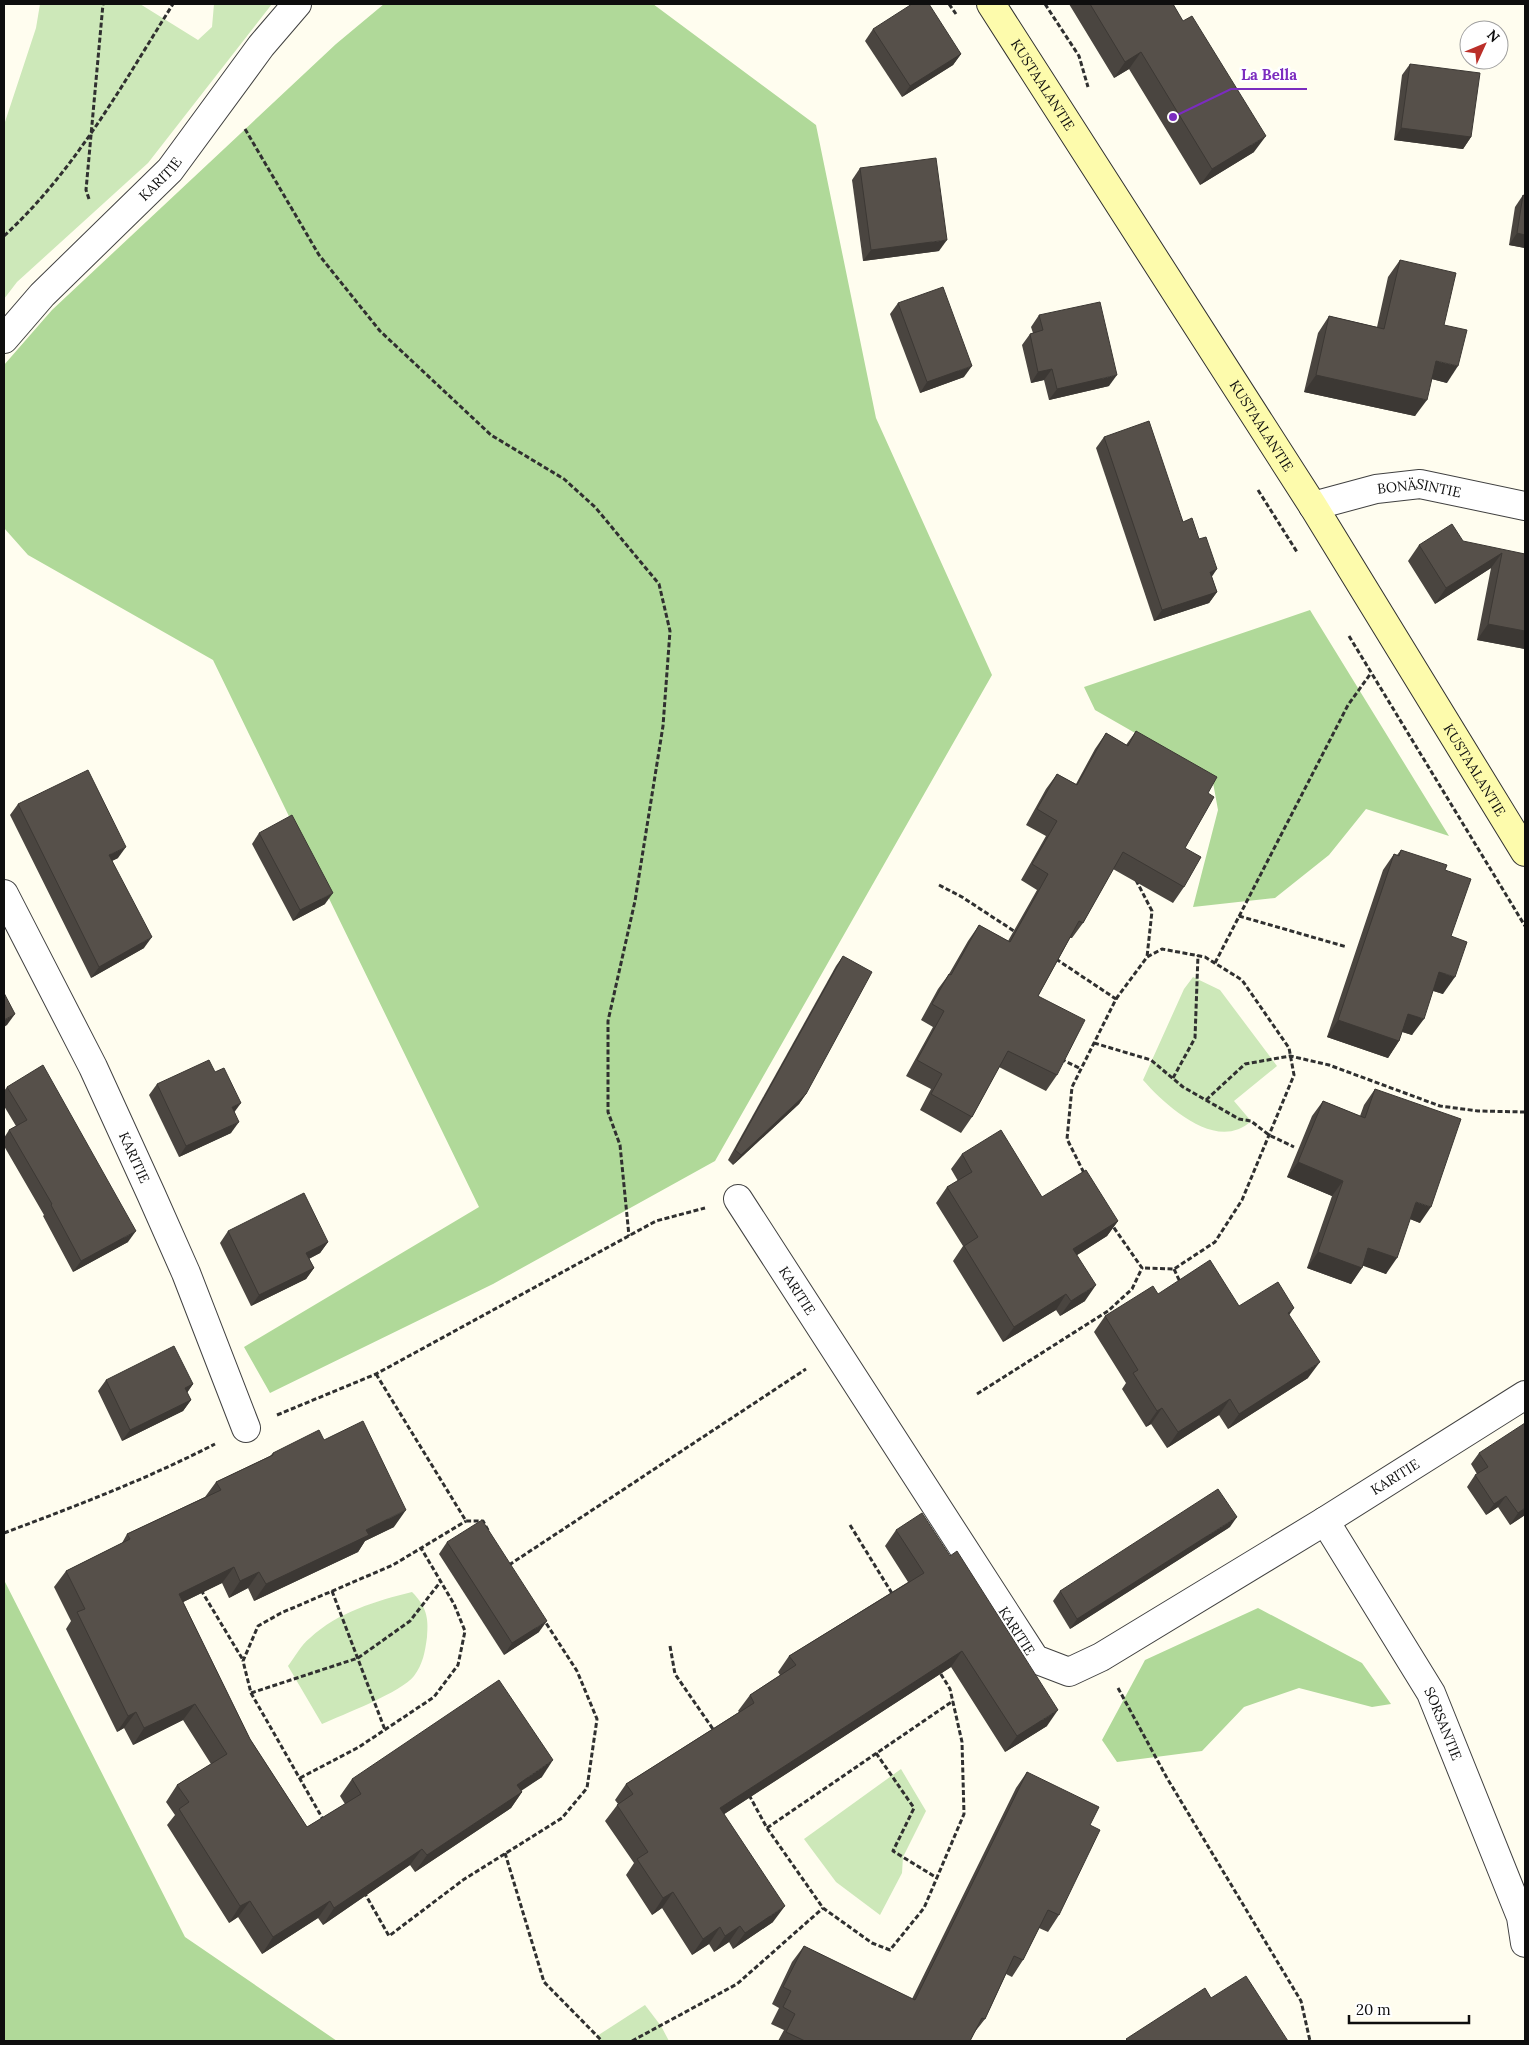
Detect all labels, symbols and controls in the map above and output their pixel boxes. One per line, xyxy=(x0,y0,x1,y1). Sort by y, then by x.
north arrow xyxy=(1459,20,1509,70)
text: N xyxy=(1483,26,1504,46)
street label: KUSTAALANTIE xyxy=(1007,36,1079,134)
callout: La Bella xyxy=(1231,59,1307,89)
text: La Bella xyxy=(1241,65,1297,84)
street label: KARITIE xyxy=(135,153,186,204)
street label: KUSTAALANTIE xyxy=(1226,377,1298,475)
street label: BONÄSINTIE xyxy=(1376,474,1463,501)
street label: KUSTAALANTIE xyxy=(1440,721,1510,820)
street label: KARITIE xyxy=(115,1129,154,1186)
street label: KARITIE xyxy=(775,1263,820,1318)
street label: KARITIE xyxy=(1367,1455,1423,1499)
street label: KARITIE xyxy=(995,1603,1039,1659)
street label: SORSANTIE xyxy=(1420,1683,1466,1763)
scale bar xyxy=(1349,1992,1469,2024)
text: 20 m xyxy=(1356,2000,1391,2019)

